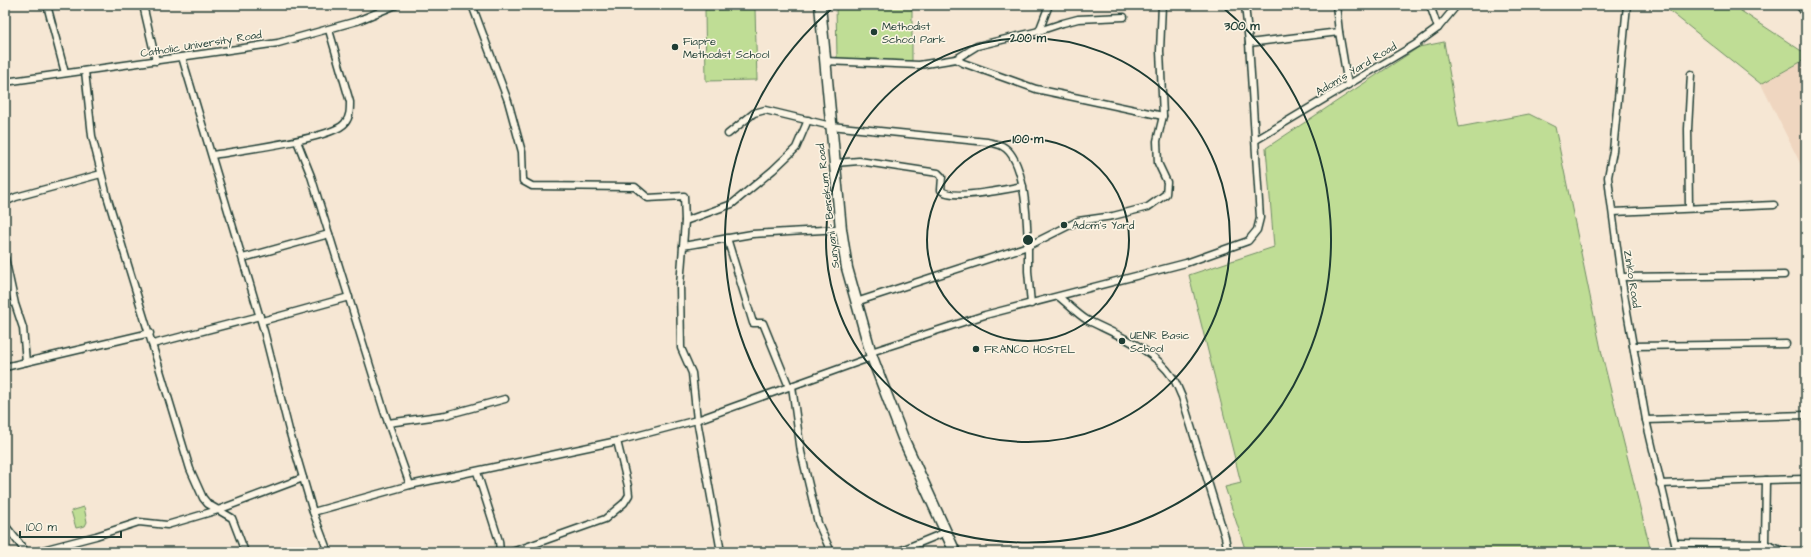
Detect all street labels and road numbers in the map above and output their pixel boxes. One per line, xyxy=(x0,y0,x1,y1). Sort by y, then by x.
street label: Catholic University Road xyxy=(139,27,263,62)
street label: Adom's Yard Road xyxy=(1313,39,1400,99)
street label: Sunyani - Berekum Road xyxy=(813,142,844,269)
street label: Zinko Road xyxy=(1620,249,1644,309)

